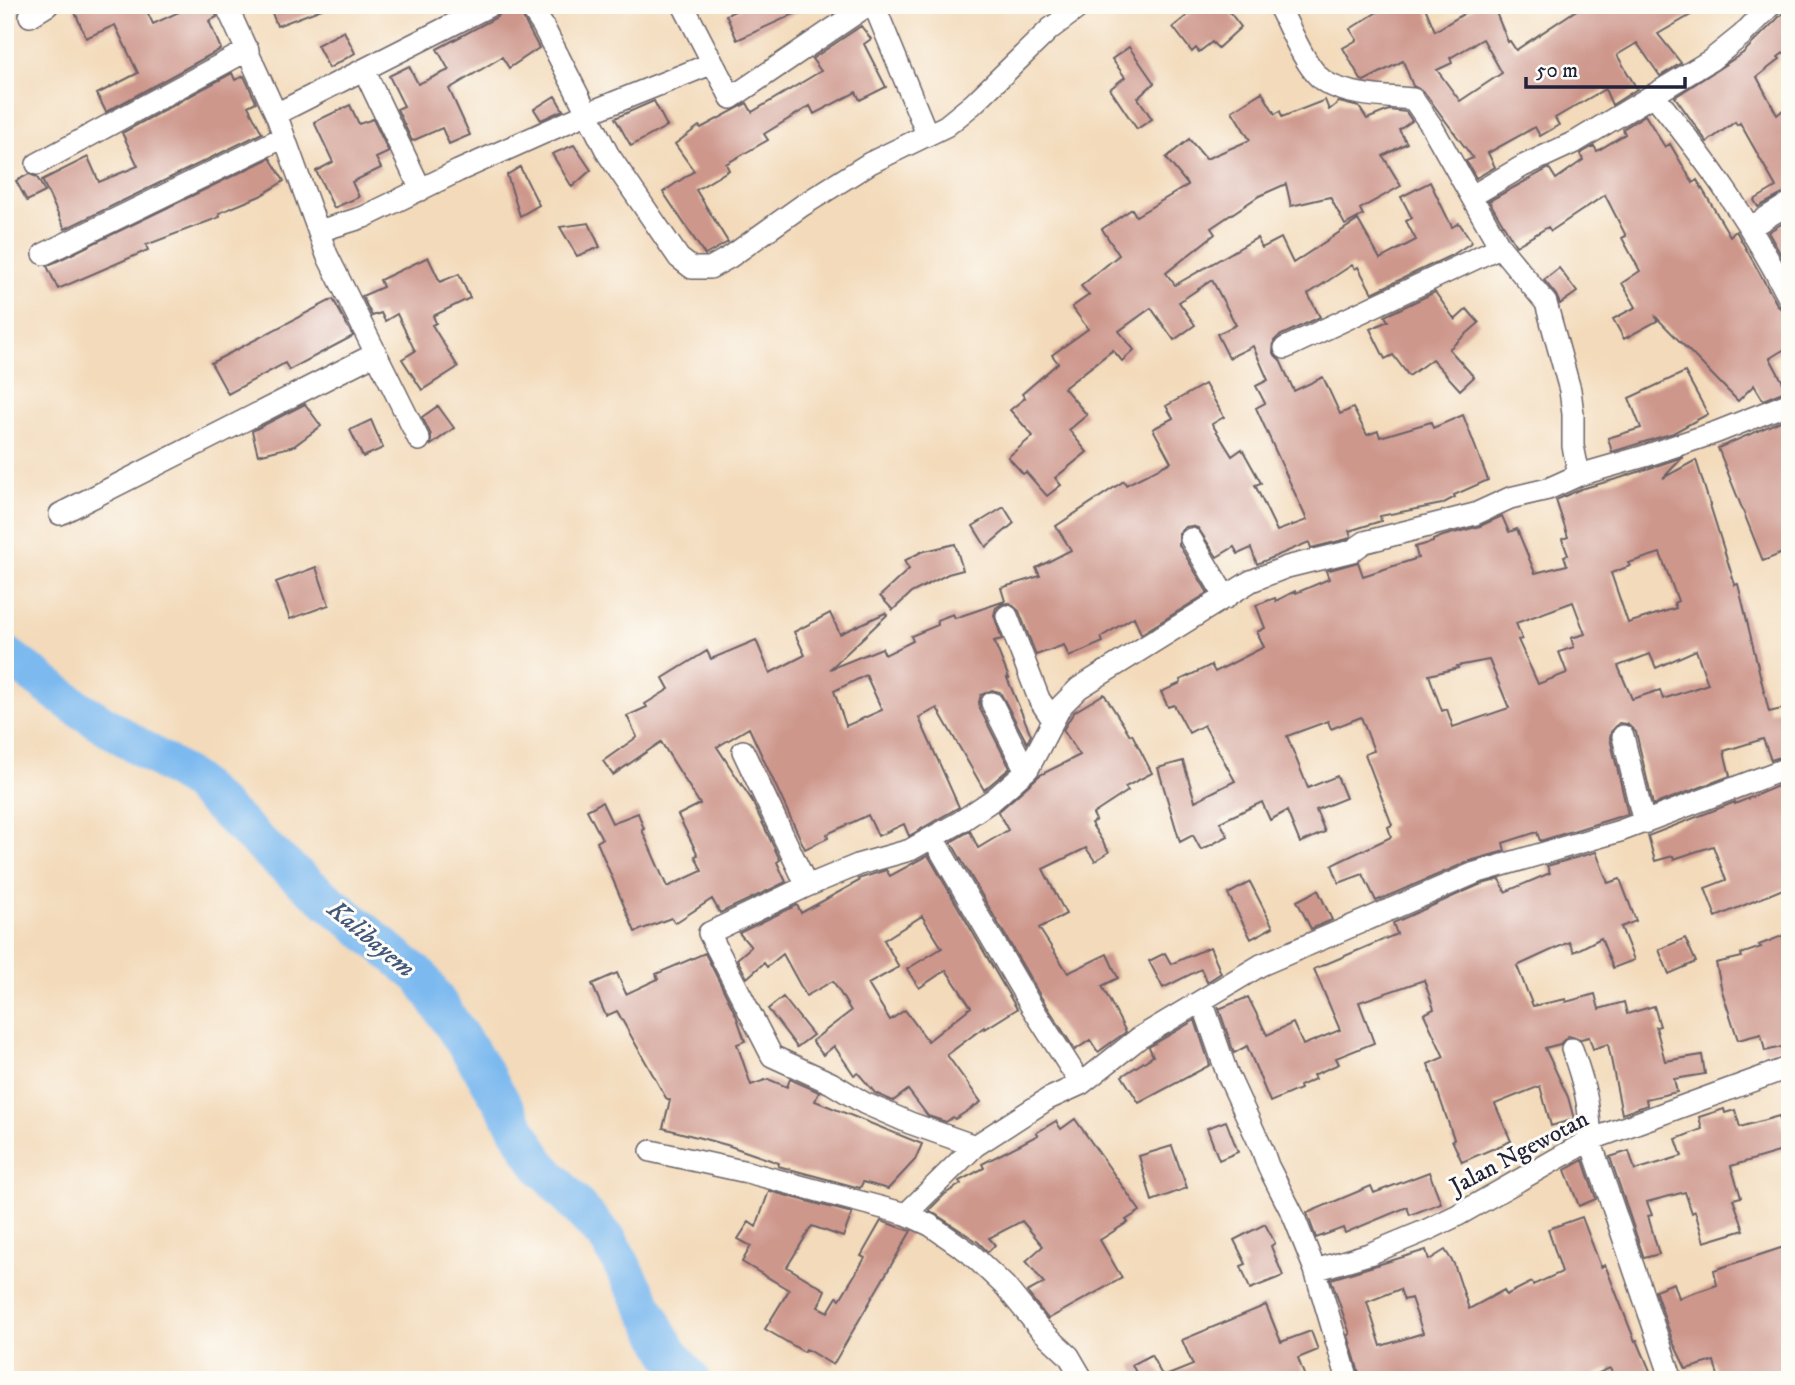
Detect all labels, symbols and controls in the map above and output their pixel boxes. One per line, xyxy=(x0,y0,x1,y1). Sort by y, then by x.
scale bar xyxy=(1526,46,1685,90)
text: 50 m xyxy=(1536,58,1578,84)
water label: Kalibayem xyxy=(320,892,422,985)
street label: Jalan Ngewotan xyxy=(1443,1104,1594,1203)

